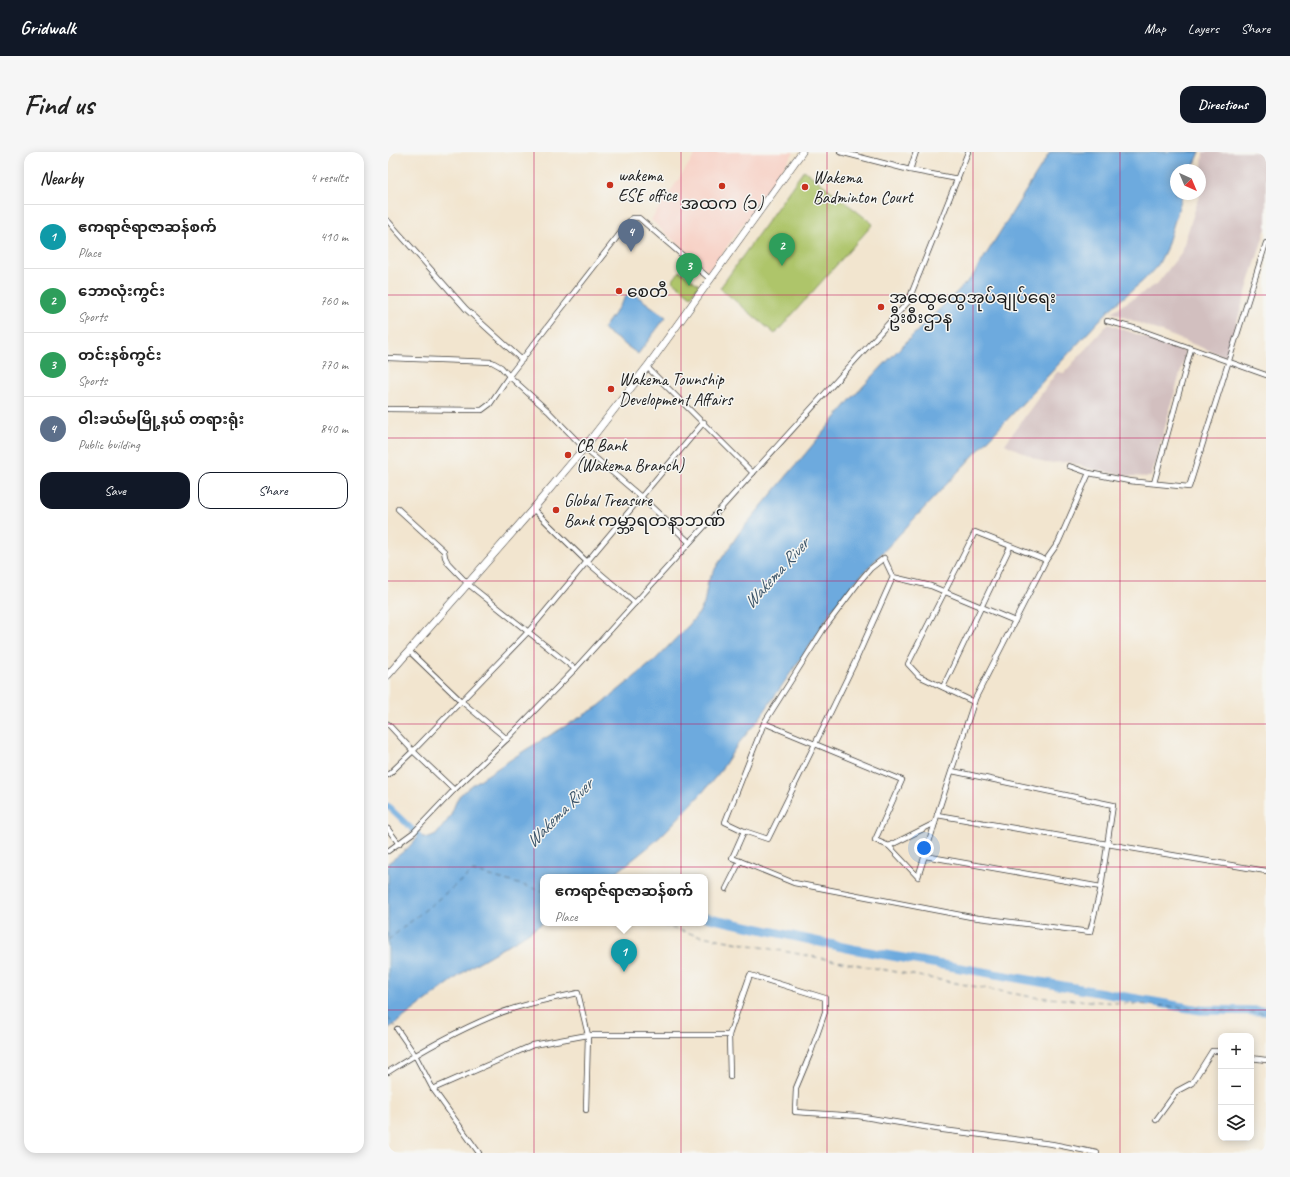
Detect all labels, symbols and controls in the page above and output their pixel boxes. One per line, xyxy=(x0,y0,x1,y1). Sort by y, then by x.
text: Gridwalk xyxy=(20,16,76,40)
text: Map xyxy=(1144,20,1166,37)
text: Layers xyxy=(1188,20,1219,37)
text: Share xyxy=(1241,20,1270,37)
button: Directions xyxy=(1180,86,1266,123)
text: Find us xyxy=(24,87,94,122)
north arrow xyxy=(1170,164,1206,200)
place label: wakema ESE office xyxy=(618,165,678,206)
place label: Wakema Badminton Court xyxy=(813,167,915,208)
text: Nearby xyxy=(40,168,83,189)
text: 4 results xyxy=(310,170,348,186)
marker: wakema ESE office xyxy=(605,180,615,190)
marker: အထက (၁) xyxy=(717,181,727,191)
marker: Wakema Badminton Court xyxy=(800,182,810,192)
place label: အထက (၁) xyxy=(681,193,765,214)
text: ဧကရာဇ်ရာဇာဆန်စက် xyxy=(78,218,217,237)
pin: 4 xyxy=(618,219,644,252)
text: 1 xyxy=(50,229,56,245)
text: 410 m xyxy=(320,229,348,245)
pin: 2 xyxy=(769,233,795,266)
text: Place xyxy=(78,245,101,261)
pin: 3 xyxy=(676,253,702,286)
place label: စေတီ xyxy=(627,281,668,302)
text: ဘောလုံးကွင်း xyxy=(78,282,165,301)
marker: စေတီ xyxy=(614,286,624,296)
place label: အထွေထွေအုပ်ချုပ်ရေး ဦးစီးဌာန xyxy=(889,286,1056,331)
text: 2 xyxy=(50,293,56,309)
text: 760 m xyxy=(320,293,348,309)
marker: အထွေထွေအုပ်ချုပ်ရေး ဦးစီးဌာန xyxy=(876,302,886,312)
text: Sports xyxy=(78,309,107,325)
text: တင်းနစ်ကွင်း xyxy=(78,346,162,365)
text: 3 xyxy=(50,357,56,373)
text: 770 m xyxy=(320,357,348,373)
place label: Wakema Township Development Affairs xyxy=(619,369,734,410)
text: Sports xyxy=(78,373,107,389)
marker: Wakema Township Development Affairs xyxy=(606,384,616,394)
text: ဝါးခယ်မမြို့နယ် တရားရုံး xyxy=(78,410,244,429)
text: 4 xyxy=(50,421,56,437)
text: 840 m xyxy=(320,421,348,437)
place label: CB Bank (Wakema Branch) xyxy=(576,435,685,476)
text: Public building xyxy=(78,437,140,453)
marker: CB Bank (Wakema Branch) xyxy=(563,450,573,460)
button: Save xyxy=(40,472,190,509)
button: Share xyxy=(198,472,348,509)
place label: Global Treasure Bank ကမ္ဘာ့ရတနာဘဏ် xyxy=(564,490,725,534)
marker: Global Treasure Bank ကမ္ဘာ့ရတနာဘဏ် xyxy=(551,505,561,515)
water label: Wakema River xyxy=(739,531,816,613)
water label: Wakema River xyxy=(521,771,600,852)
your location xyxy=(914,838,934,858)
popup xyxy=(540,874,708,926)
text: ဧကရာဇ်ရာဇာဆန်စက် xyxy=(555,882,693,901)
text: Place xyxy=(555,909,578,925)
pin: 1 xyxy=(611,939,637,972)
map controls xyxy=(1218,1033,1254,1141)
button: + xyxy=(1218,1033,1254,1069)
button: − xyxy=(1218,1069,1254,1105)
button: layers xyxy=(1218,1105,1254,1141)

